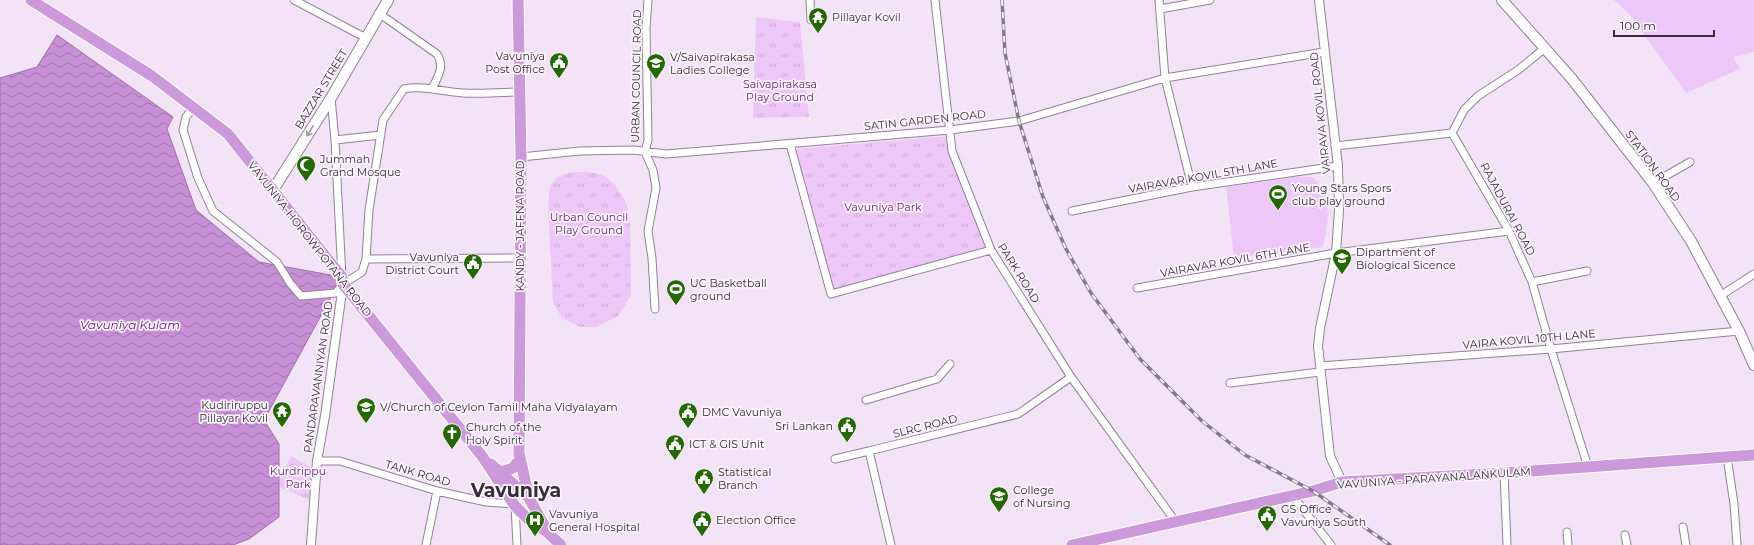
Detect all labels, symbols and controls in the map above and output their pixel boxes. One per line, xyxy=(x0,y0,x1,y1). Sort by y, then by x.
temple icon: Pillayar Kovil xyxy=(807,6,829,34)
street label: URBAN COUNCIL ROAD xyxy=(628,9,644,143)
place label: Pillayar Kovil xyxy=(832,10,901,24)
scale bar xyxy=(1614,12,1714,38)
text: 100 m xyxy=(1620,18,1656,33)
street label: BAZZAR STREET xyxy=(292,46,351,132)
place label: Vavuniya Post Office xyxy=(485,49,545,76)
place label: V/Saivapirakasa Ladies College xyxy=(670,50,755,77)
public building icon: Vavuniya Post Office xyxy=(548,51,570,79)
street label: VAIRAVA KOVIL ROAD xyxy=(1307,51,1333,175)
school or university icon: V/Saivapirakasa Ladies College xyxy=(645,52,667,80)
park label: Saivapirakasa Play Ground xyxy=(743,77,817,104)
street label: SATIN GARDEN ROAD xyxy=(863,107,987,133)
one-way arrow xyxy=(306,125,314,136)
street label: STATION ROAD xyxy=(1622,128,1684,204)
place label: Jummah Grand Mosque xyxy=(319,152,401,179)
mosque icon: Jummah Grand Mosque xyxy=(295,154,317,182)
street label: VAIRAVAR KOVIL 5TH LANE xyxy=(1127,156,1279,196)
street label: VAVUNIYA-HOROWPOTANA ROAD xyxy=(245,158,375,320)
street label: RAJADURAI ROAD xyxy=(1478,160,1538,258)
street label: KANDY - JAFFNA ROAD xyxy=(513,161,527,291)
place label: Young Stars Spors club play ground xyxy=(1292,181,1392,208)
sports icon: Young Stars Spors club play ground xyxy=(1267,183,1289,211)
park label: Vavuniya Park xyxy=(844,200,922,214)
park label: Urban Council Play Ground xyxy=(550,210,628,237)
street label: PARK ROAD xyxy=(995,240,1043,306)
street label: VAIRAVAR KOVIL 6TH LANE xyxy=(1159,240,1311,280)
place label: Dipartment of Biological Sicence xyxy=(1356,245,1456,272)
school or university icon: Dipartment of Biological Sicence xyxy=(1331,247,1353,275)
place label: Vavuniya District Court xyxy=(385,250,460,277)
public building icon: Vavuniya District Court xyxy=(462,252,484,280)
place label: UC Basketball ground xyxy=(690,276,767,303)
sports icon: UC Basketball ground xyxy=(665,278,687,306)
street label: PANDARAVANNIYAN ROAD xyxy=(300,300,336,454)
water label: Vavuniya Kulam xyxy=(80,317,180,332)
street label: VAIRA KOVIL 10TH LANE xyxy=(1462,326,1596,352)
school or university icon: V/Church of Ceylon Tamil Maha Vidyalayam xyxy=(355,396,377,424)
place label: Kudiriruppu Pillayar Kovil xyxy=(199,398,268,425)
temple icon: Kudiriruppu Pillayar Kovil xyxy=(271,400,293,428)
place label: V/Church of Ceylon Tamil Maha Vidyalayam xyxy=(380,400,618,414)
public building icon: DMC Vavuniya xyxy=(677,401,699,429)
place label: DMC Vavuniya xyxy=(702,405,782,419)
street label: SLRC ROAD xyxy=(891,411,959,441)
public building icon: Sri Lankan xyxy=(836,415,858,443)
place label: Sri Lankan xyxy=(775,419,833,433)
place label: Church of the Holy Spirit xyxy=(466,420,542,447)
church icon: Church of the Holy Spirit xyxy=(441,422,463,450)
public building icon: ICT & GIS Unit xyxy=(664,433,686,461)
place label: ICT & GIS Unit xyxy=(689,437,765,451)
street label: TANK ROAD xyxy=(384,457,452,489)
park label: Kurdrippu Park xyxy=(270,464,326,491)
street label: VAVUNIYA - PARAYANALANKULAM xyxy=(1337,464,1531,492)
place label: Statistical Branch xyxy=(718,465,771,492)
public building icon: Statistical Branch xyxy=(693,467,715,495)
district label: Vavuniya xyxy=(470,479,561,502)
place label: College of Nursing xyxy=(1013,483,1071,510)
school or university icon: College of Nursing xyxy=(988,485,1010,513)
place label: GS Office Vavuniya South xyxy=(1281,502,1366,529)
public building icon: GS Office Vavuniya South xyxy=(1256,504,1278,532)
place label: Vavuniya General Hospital xyxy=(549,507,640,534)
hospital icon: Vavuniya General Hospital xyxy=(524,509,546,537)
public building icon: Election Office xyxy=(691,509,713,537)
place label: Election Office xyxy=(716,513,797,527)

